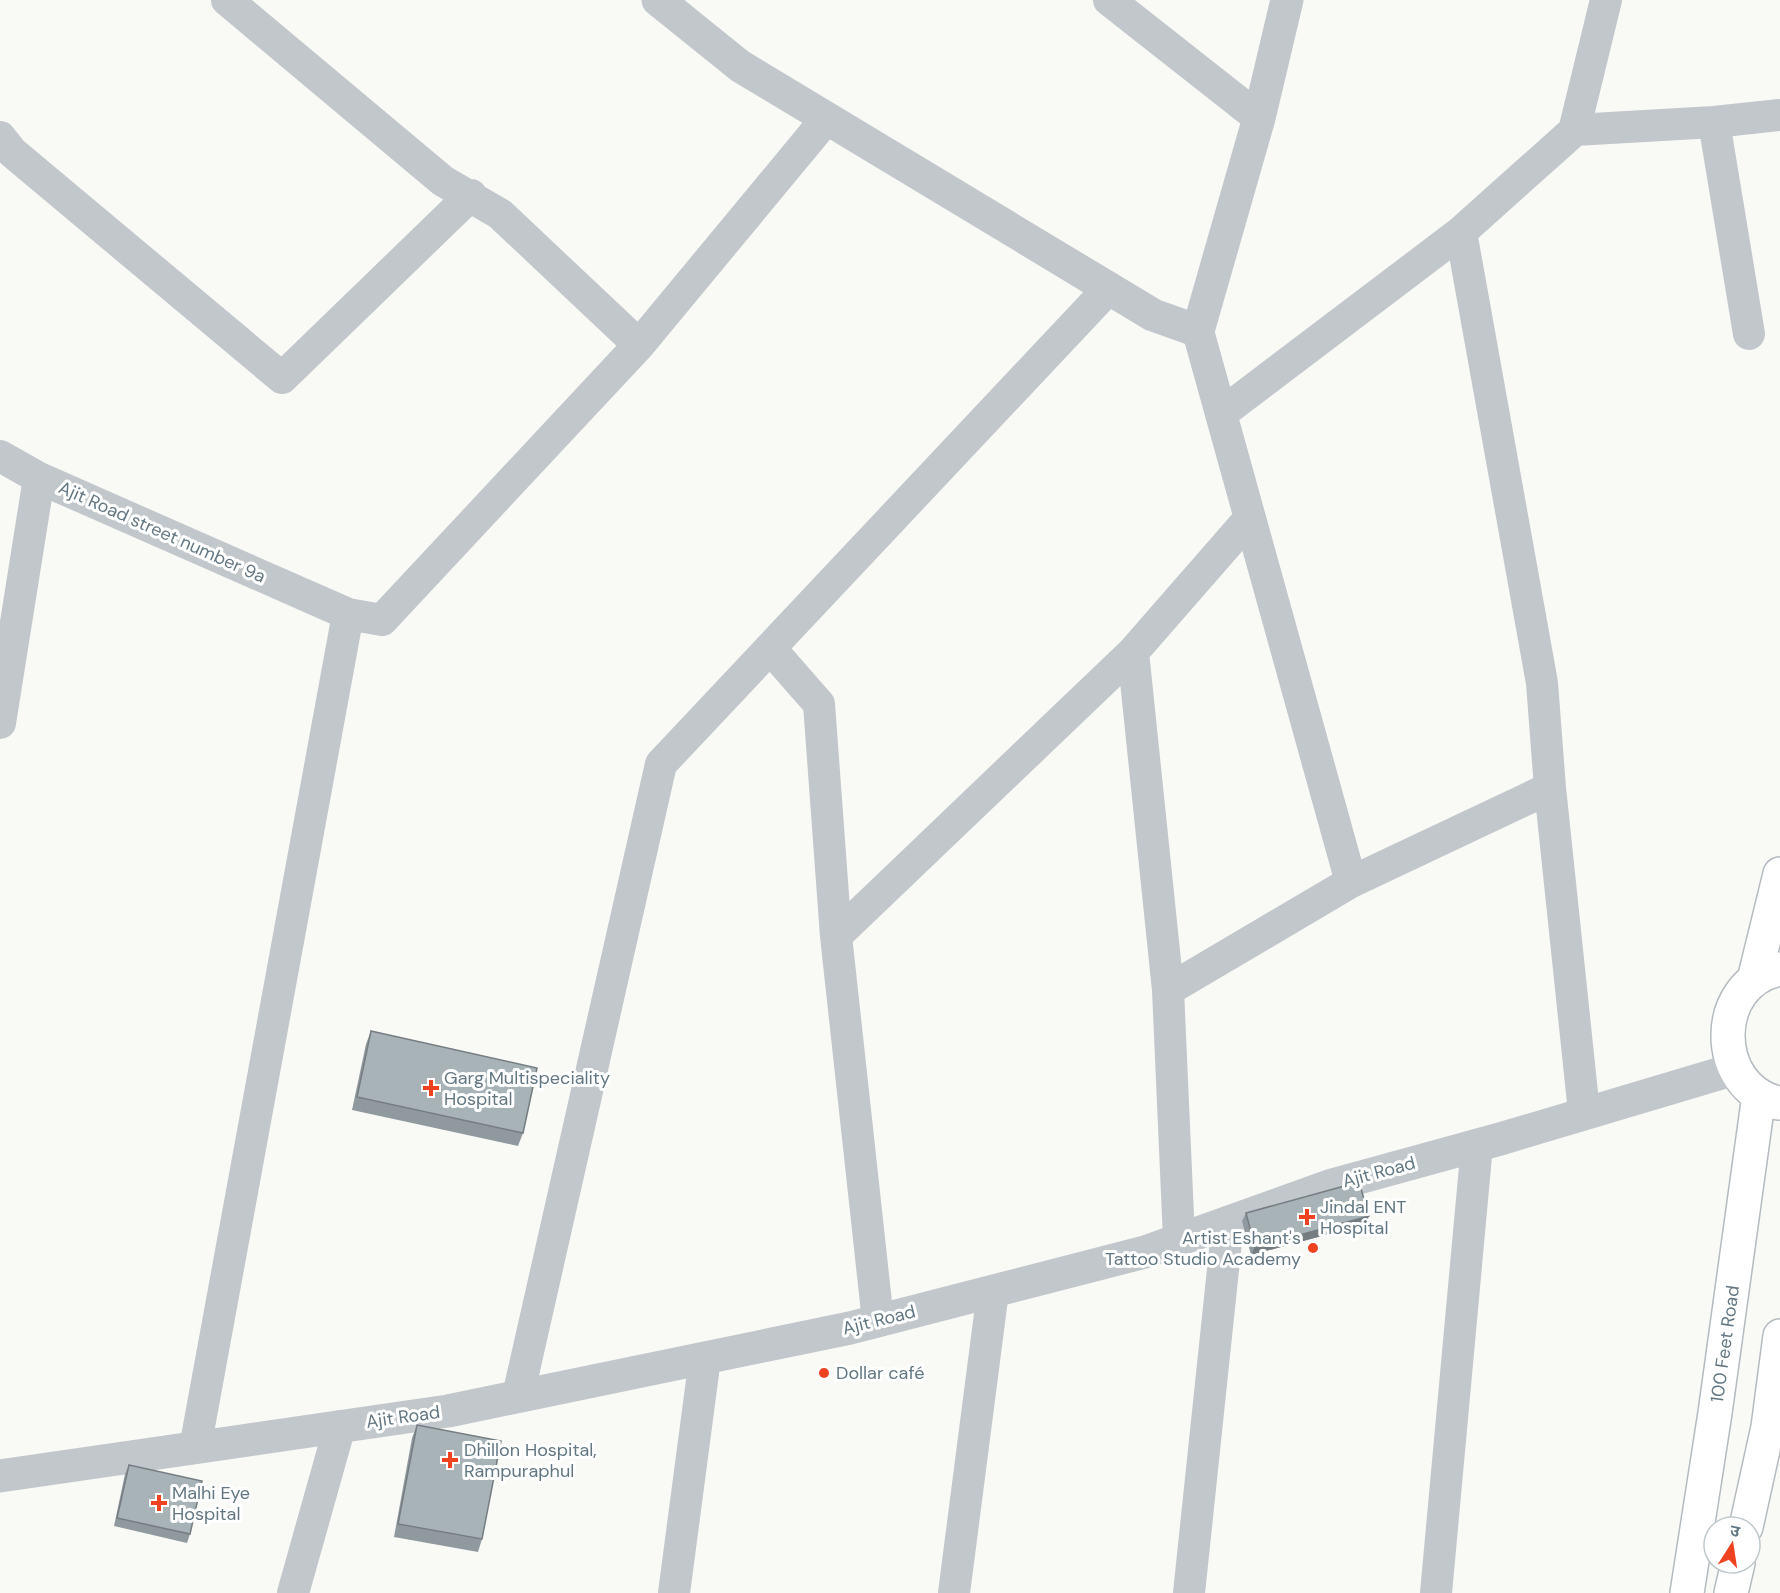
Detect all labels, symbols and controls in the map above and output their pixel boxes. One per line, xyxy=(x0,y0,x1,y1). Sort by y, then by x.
street label: Ajit Road street number 9a xyxy=(55,476,269,588)
place label: Garg Multispeciality Hospital xyxy=(444,1066,610,1111)
marker: Garg Multispeciality Hospital xyxy=(422,1079,440,1097)
street label: Ajit Road xyxy=(1340,1151,1418,1193)
place label: Jindal ENT Hospital xyxy=(1320,1195,1406,1240)
marker: Jindal ENT Hospital xyxy=(1298,1208,1316,1226)
place label: Artist Eshant's Tattoo Studio Academy xyxy=(1105,1226,1301,1271)
marker: Artist Eshant's Tattoo Studio Academy xyxy=(1306,1241,1320,1255)
street label: 100 Feet Road xyxy=(1705,1284,1745,1404)
street label: Ajit Road xyxy=(840,1299,918,1341)
place label: Dollar café xyxy=(836,1361,924,1385)
marker: Dollar café xyxy=(817,1366,831,1380)
street label: Ajit Road xyxy=(364,1400,442,1434)
place label: Dhillon Hospital, Rampuraphul xyxy=(464,1438,597,1483)
marker: Dhillon Hospital, Rampuraphul xyxy=(441,1451,459,1469)
place label: Malhi Eye Hospital xyxy=(172,1481,250,1526)
marker: Malhi Eye Hospital xyxy=(150,1494,168,1512)
north arrow xyxy=(1702,1515,1762,1575)
text: उ xyxy=(1728,1520,1742,1542)

